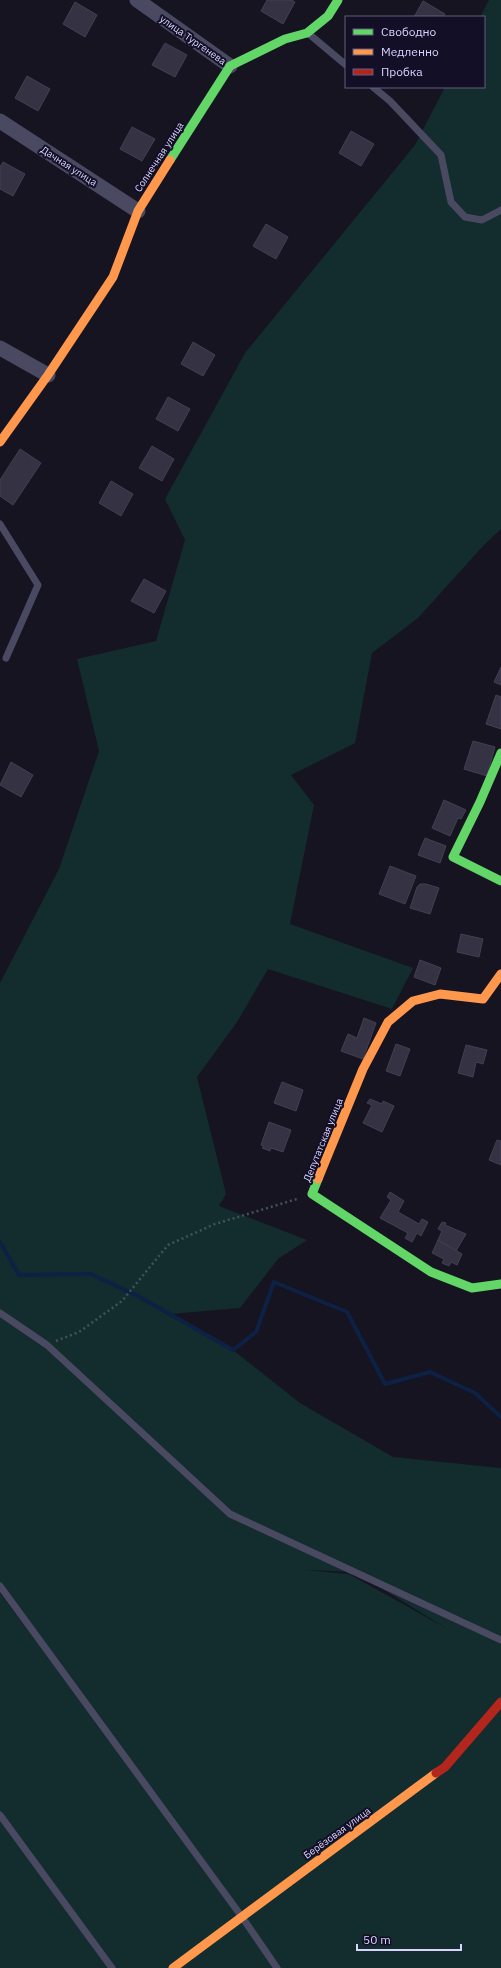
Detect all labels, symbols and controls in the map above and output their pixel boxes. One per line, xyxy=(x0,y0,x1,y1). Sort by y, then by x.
street label: улица Тургенева xyxy=(157,12,229,68)
legend xyxy=(345,16,485,88)
text: Свободно xyxy=(381,24,437,39)
text: Медленно xyxy=(381,44,439,59)
text: Пробка xyxy=(381,64,423,79)
street label: Солнечная улица xyxy=(132,119,187,194)
street label: Дачная улица xyxy=(38,143,100,189)
street label: Депутатская улица xyxy=(300,1096,346,1184)
street label: Берёзовая улица xyxy=(301,1804,374,1862)
scale bar xyxy=(357,1926,461,1952)
text: 50 m xyxy=(363,1932,391,1947)

